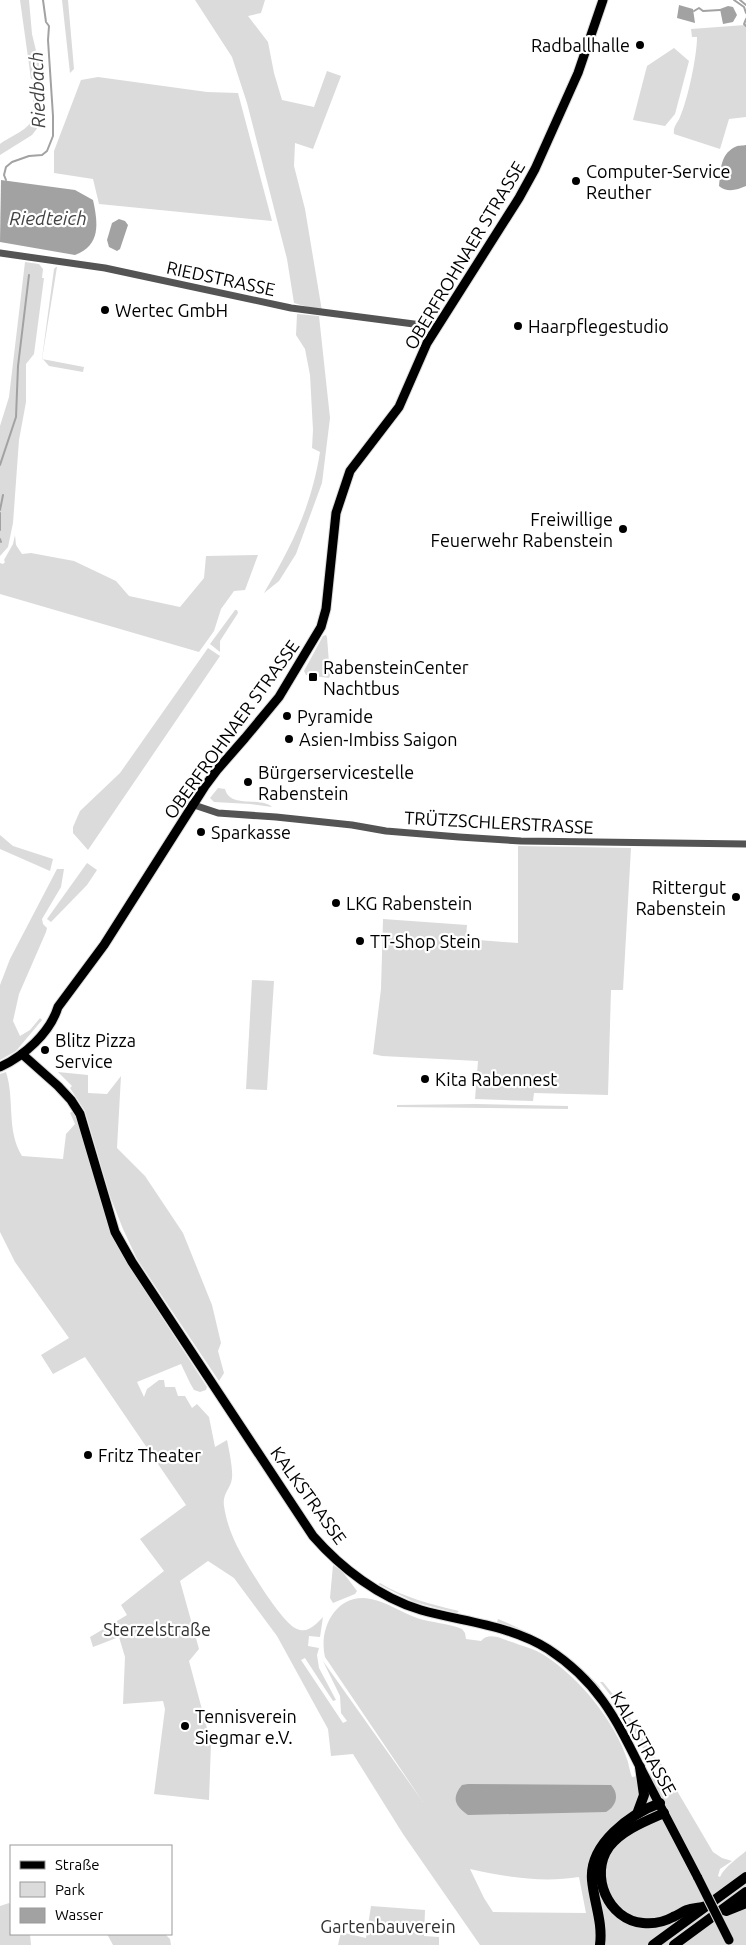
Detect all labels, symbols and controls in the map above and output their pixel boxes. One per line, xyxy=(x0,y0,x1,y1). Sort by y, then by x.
place label: Radballhalle xyxy=(531,35,630,55)
marker: Radballhalle xyxy=(634,39,646,51)
water label: Riedbach xyxy=(25,51,49,129)
street label: OBERFROHNAER STRASSE xyxy=(400,157,528,353)
place label: Computer-Service Reuther xyxy=(586,161,731,202)
marker: Computer-Service Reuther xyxy=(570,175,582,187)
water label: Riedteich xyxy=(9,207,87,229)
street label: RIEDSTRASSE xyxy=(165,257,277,299)
place label: Wertec GmbH xyxy=(115,300,228,320)
marker: Wertec GmbH xyxy=(99,304,111,316)
place label: Haarpflegestudio xyxy=(528,316,669,336)
marker: Haarpflegestudio xyxy=(512,320,524,332)
place label: Freiwillige Feuerwehr Rabenstein xyxy=(430,509,613,550)
marker: Freiwillige Feuerwehr Rabenstein xyxy=(617,523,629,535)
street label: OBERFROHNAER STRASSE xyxy=(159,636,303,822)
place label: RabensteinCenter Nachtbus xyxy=(323,657,469,698)
marker: RabensteinCenter Nachtbus xyxy=(307,671,319,683)
place label: Pyramide xyxy=(297,706,373,726)
marker: Pyramide xyxy=(281,710,293,722)
place label: Asien-Imbiss Saigon xyxy=(299,729,458,749)
marker: Asien-Imbiss Saigon xyxy=(283,733,295,745)
place label: Bürgerservicestelle Rabenstein xyxy=(258,762,414,803)
marker: Bürgerservicestelle Rabenstein xyxy=(242,776,254,788)
street label: TRÜTZSCHLERSTRASSE xyxy=(404,807,594,837)
place label: Sparkasse xyxy=(211,822,291,842)
marker: Sparkasse xyxy=(195,826,207,838)
place label: Rittergut Rabenstein xyxy=(635,877,726,918)
marker: Rittergut Rabenstein xyxy=(730,891,742,903)
place label: LKG Rabenstein xyxy=(346,893,472,913)
marker: LKG Rabenstein xyxy=(330,897,342,909)
place label: TT-Shop Stein xyxy=(370,931,481,951)
marker: TT-Shop Stein xyxy=(354,935,366,947)
place label: Blitz Pizza Service xyxy=(55,1030,136,1071)
marker: Blitz Pizza Service xyxy=(39,1044,51,1056)
place label: Kita Rabennest xyxy=(435,1069,557,1089)
marker: Kita Rabennest xyxy=(419,1073,431,1085)
street label: KALKSTRASSE xyxy=(267,1442,351,1548)
place label: Fritz Theater xyxy=(98,1445,201,1465)
marker: Fritz Theater xyxy=(82,1449,94,1461)
park label: Sterzelstraße xyxy=(103,1619,211,1639)
street label: KALKSTRASSE xyxy=(607,1688,681,1798)
place label: Tennisverein Siegmar e.V. xyxy=(195,1706,297,1747)
marker: Tennisverein Siegmar e.V. xyxy=(179,1720,191,1732)
legend xyxy=(10,1845,172,1935)
text: Straße xyxy=(55,1856,99,1873)
text: Park xyxy=(55,1881,85,1898)
text: Wasser xyxy=(55,1906,104,1923)
park label: Gartenbauverein xyxy=(320,1916,456,1936)

